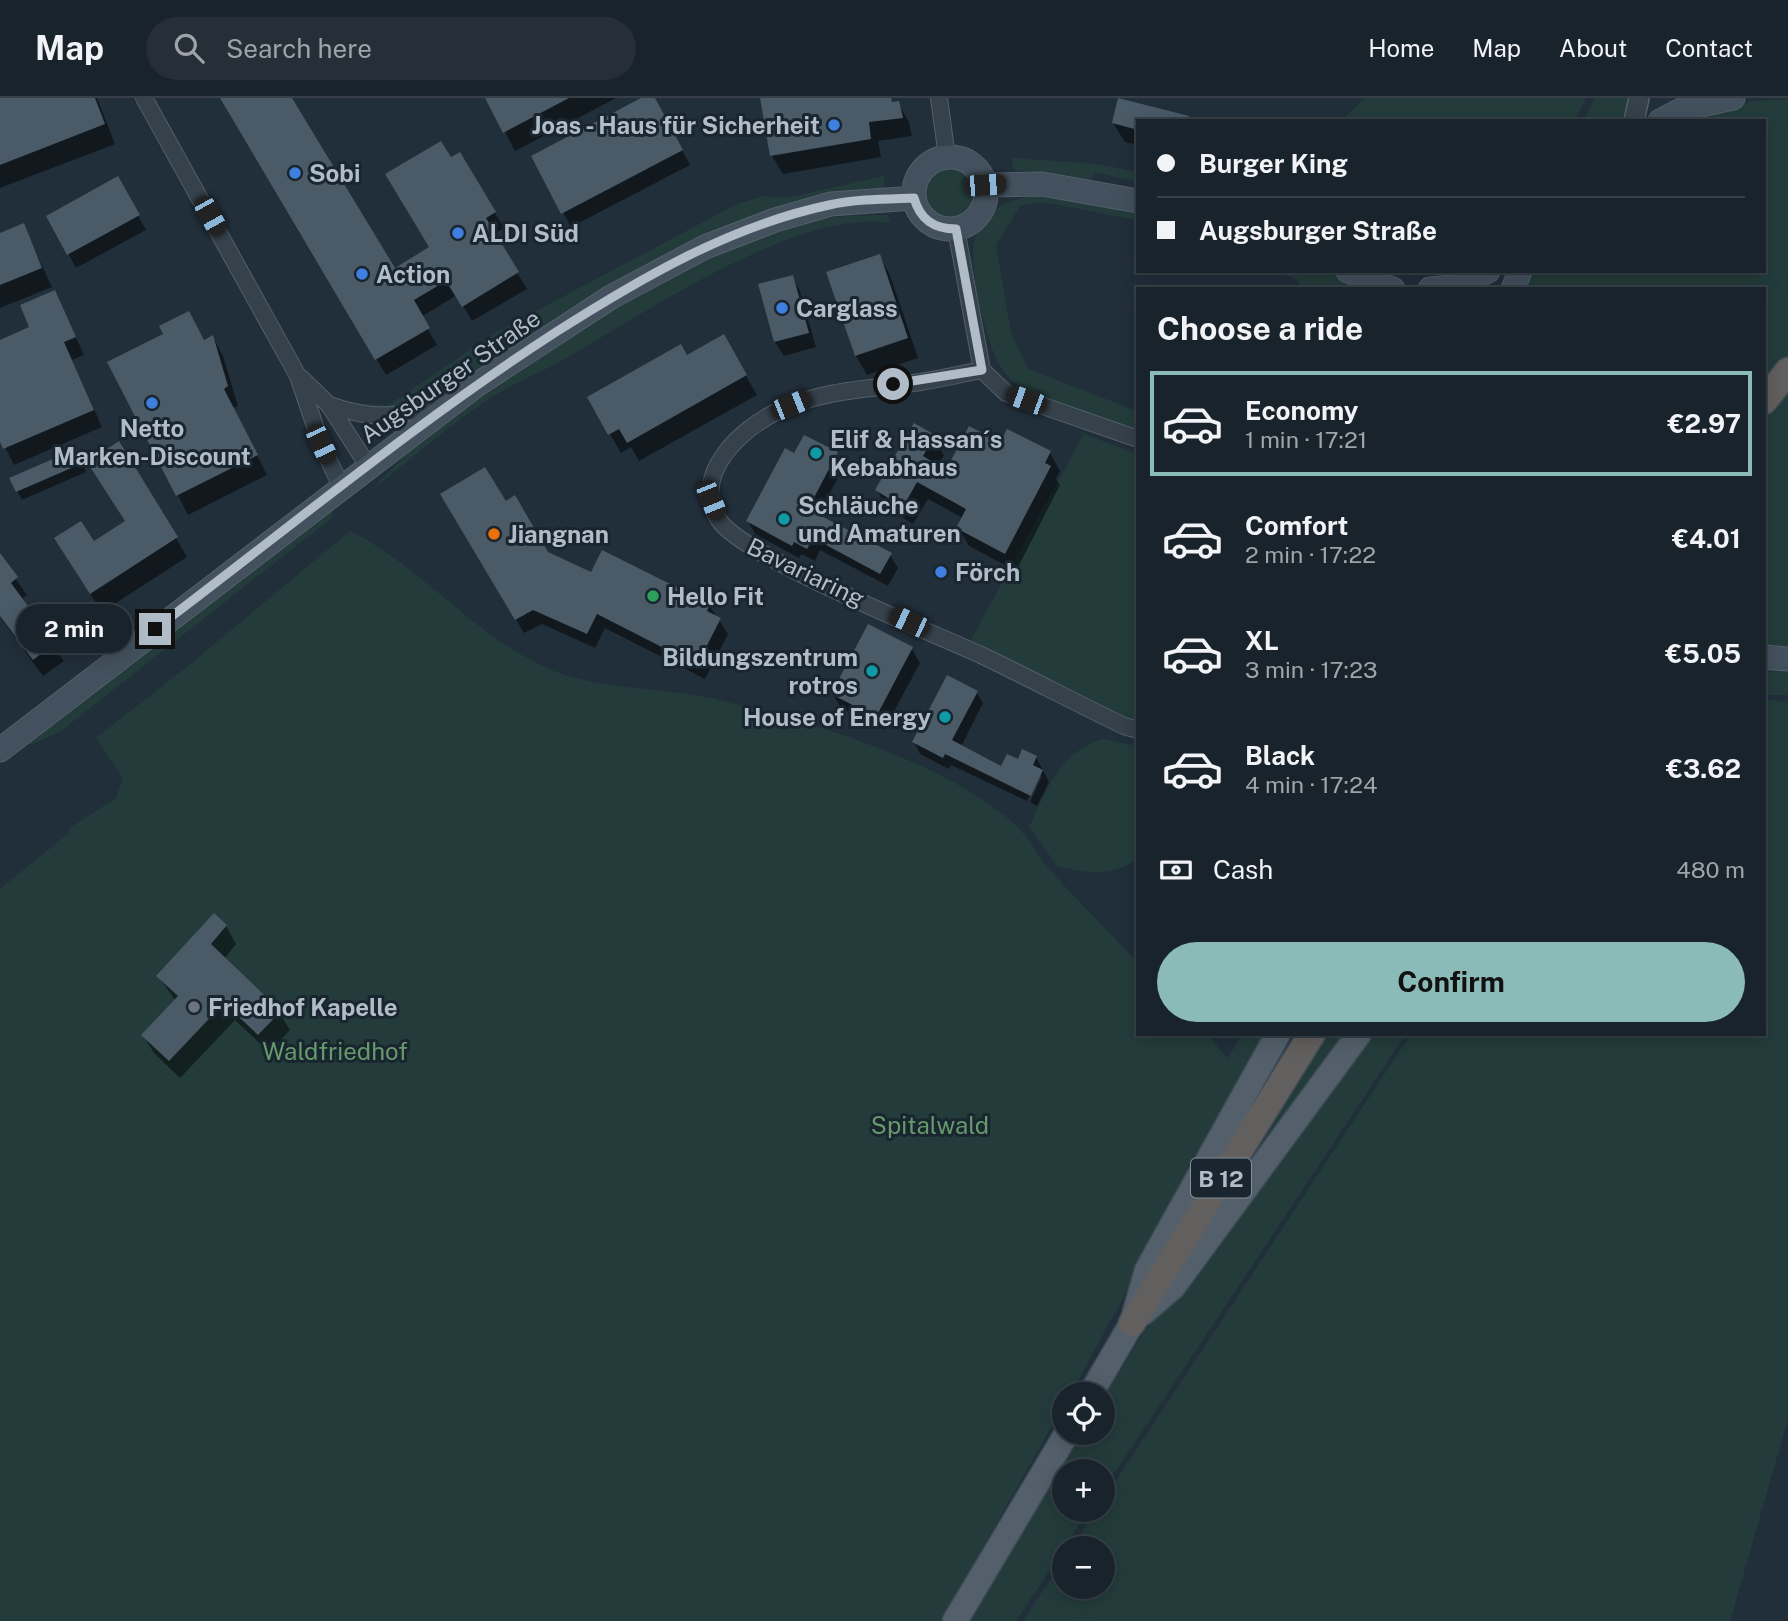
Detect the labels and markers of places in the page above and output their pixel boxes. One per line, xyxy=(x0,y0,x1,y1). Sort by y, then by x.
place label: Joas - Haus für Sicherheit xyxy=(532,111,820,139)
marker: Joas - Haus für Sicherheit xyxy=(826,117,842,133)
place label: Sobi xyxy=(309,159,360,187)
marker: Sobi xyxy=(287,165,303,181)
place label: ALDI Süd xyxy=(472,219,579,247)
marker: ALDI Süd xyxy=(450,225,466,241)
place label: Action xyxy=(376,260,450,288)
marker: Action xyxy=(354,266,370,282)
place label: Carglass xyxy=(796,294,898,322)
marker: Carglass xyxy=(774,300,790,316)
marker: Netto Marken-Discount xyxy=(144,395,160,411)
place label: Netto Marken-Discount xyxy=(53,414,251,470)
place label: Elif & Hassan´s Kebabhaus xyxy=(830,425,1002,481)
marker: Elif & Hassan´s Kebabhaus xyxy=(808,445,824,461)
place label: Schläuche und Amaturen xyxy=(798,491,961,547)
marker: Schläuche und Amaturen xyxy=(776,511,792,527)
place label: Jiangnan xyxy=(508,520,609,548)
marker: Jiangnan xyxy=(486,526,502,542)
place label: Förch xyxy=(955,558,1020,586)
marker: Förch xyxy=(933,564,949,580)
place label: Hello Fit xyxy=(667,582,764,610)
marker: Hello Fit xyxy=(645,588,661,604)
place label: Bildungszentrum rotros xyxy=(662,643,858,699)
marker: Bildungszentrum rotros xyxy=(864,663,880,679)
place label: House of Energy xyxy=(743,703,931,731)
marker: House of Energy xyxy=(937,709,953,725)
place label: Friedhof Kapelle xyxy=(208,993,398,1021)
marker: Friedhof Kapelle xyxy=(186,999,202,1015)

